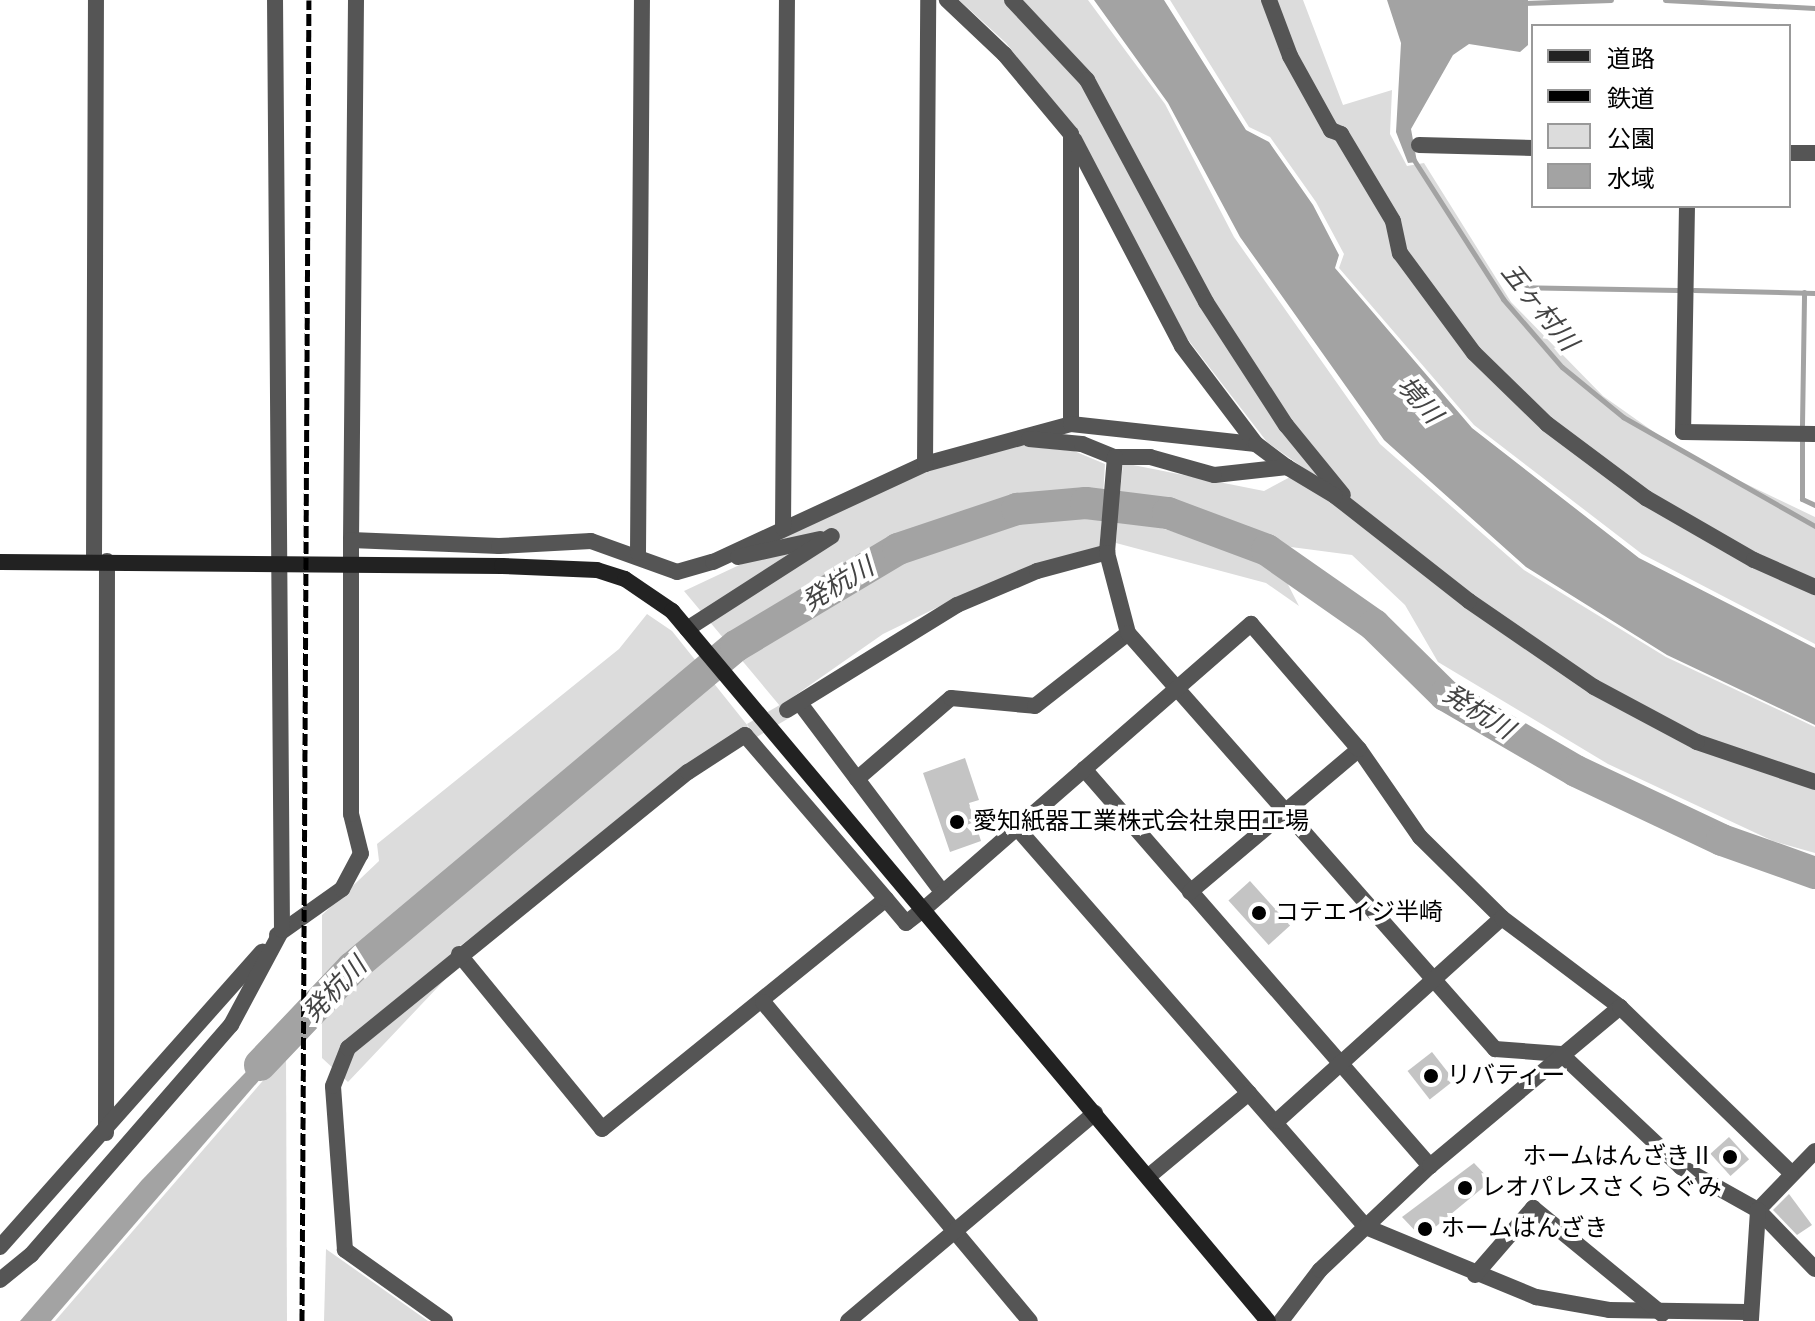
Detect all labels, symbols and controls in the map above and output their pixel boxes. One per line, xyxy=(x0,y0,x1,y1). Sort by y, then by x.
legend xyxy=(1531,24,1791,208)
text: 道路 xyxy=(1607,45,1655,73)
text: 鉄道 xyxy=(1607,85,1655,113)
text: 公園 xyxy=(1607,125,1655,153)
text: 水域 xyxy=(1607,165,1655,193)
water label: 五ヶ村川 xyxy=(1494,257,1584,357)
water label: 境川 xyxy=(1390,370,1448,430)
water label: 発杭川 xyxy=(797,552,879,618)
water label: 発杭川 xyxy=(1437,678,1519,746)
place label: 愛知紙器工業株式会社泉田工場 xyxy=(973,808,1309,836)
marker: 愛知紙器工業株式会社泉田工場 xyxy=(948,813,966,831)
place label: コテエイジ半崎 xyxy=(1275,899,1443,927)
marker: コテエイジ半崎 xyxy=(1250,904,1268,922)
water label: 発杭川 xyxy=(297,951,373,1029)
place label: リバティー xyxy=(1447,1062,1567,1090)
marker: リバティー xyxy=(1422,1067,1440,1085)
place label: ホームはんざきⅡ xyxy=(1522,1143,1714,1171)
marker: ホームはんざきⅡ xyxy=(1721,1148,1739,1166)
place label: レオパレスさくらぐみ xyxy=(1481,1174,1721,1202)
marker: レオパレスさくらぐみ xyxy=(1456,1179,1474,1197)
place label: ホームはんざき xyxy=(1441,1215,1609,1243)
marker: ホームはんざき xyxy=(1416,1220,1434,1238)

